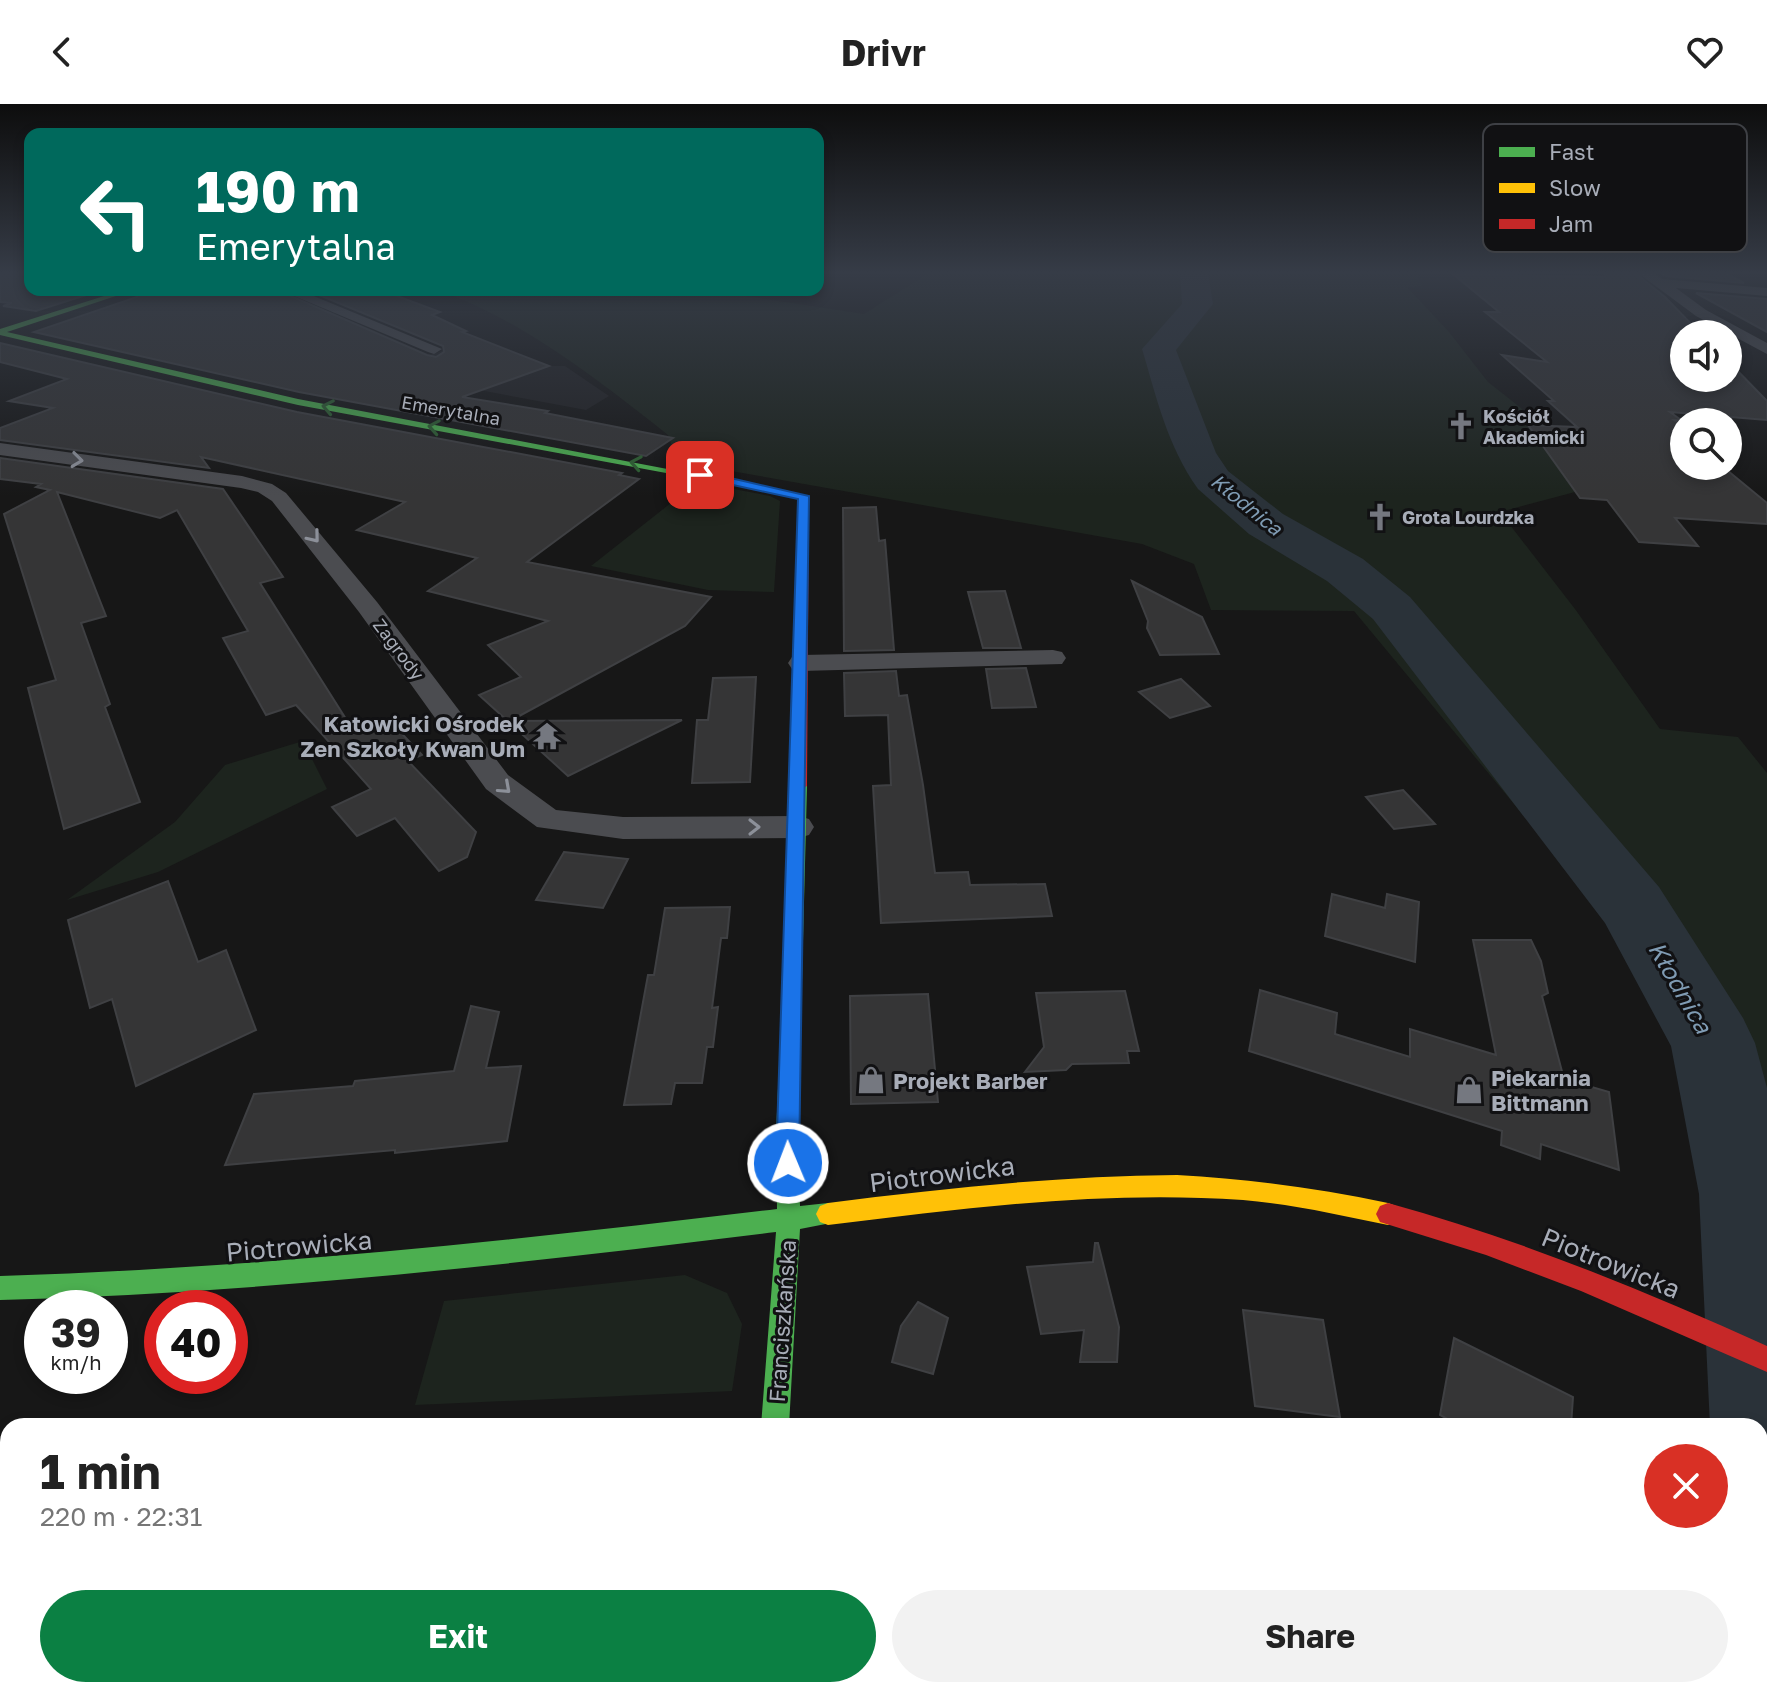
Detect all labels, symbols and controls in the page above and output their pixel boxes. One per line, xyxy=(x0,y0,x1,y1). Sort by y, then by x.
icon: back xyxy=(40,30,84,74)
icon: heart xyxy=(1683,30,1727,74)
text: Drivr xyxy=(841,31,926,74)
legend xyxy=(1483,124,1747,252)
text: Fast xyxy=(1549,138,1595,165)
text: 190 m xyxy=(196,157,360,224)
icon: left xyxy=(64,160,168,264)
text: Slow xyxy=(1549,174,1601,201)
text: Jam xyxy=(1549,210,1593,237)
text: Emerytalna xyxy=(196,225,396,268)
map controls xyxy=(1670,320,1742,480)
button: sound xyxy=(1670,320,1742,392)
street label: Emerytalna xyxy=(400,390,502,430)
one-way arrow xyxy=(321,400,334,417)
place label: Kościół Akademicki xyxy=(1483,405,1585,448)
button: search xyxy=(1670,408,1742,480)
church icon: Kościół Akademicki xyxy=(1446,411,1476,441)
one-way arrow xyxy=(427,419,441,436)
pin xyxy=(666,441,734,509)
one-way arrow xyxy=(71,451,84,468)
icon: arrive xyxy=(678,453,722,497)
one-way arrow xyxy=(629,456,643,473)
water label: Kłodnica xyxy=(1207,468,1288,540)
church icon: Grota Lourdzka xyxy=(1365,502,1395,532)
place label: Grota Lourdzka xyxy=(1402,506,1534,528)
one-way arrow xyxy=(304,528,318,543)
street label: Zagrody xyxy=(369,614,429,684)
place label: Katowicki Ośrodek Zen Szkoły Kwan Um xyxy=(301,710,525,762)
temple icon: Katowicki Ośrodek Zen Szkoły Kwan Um xyxy=(532,721,562,751)
one-way arrow xyxy=(496,779,511,793)
one-way arrow xyxy=(748,819,761,836)
water label: Kłodnica xyxy=(1643,936,1720,1039)
place label: Piekarnia Bittmann xyxy=(1491,1064,1591,1116)
shop icon: Projekt Barber xyxy=(856,1065,886,1095)
place label: Projekt Barber xyxy=(893,1067,1048,1094)
shop icon: Piekarnia Bittmann xyxy=(1454,1075,1484,1105)
position arrow xyxy=(746,1121,830,1205)
street label: Piotrowicka xyxy=(867,1150,1017,1198)
street label: Piotrowicka xyxy=(1537,1221,1685,1305)
street label: Piotrowicka xyxy=(225,1224,373,1268)
street label: Franciszkańska xyxy=(763,1239,801,1403)
speed limit sign: 40 xyxy=(144,1290,248,1394)
text: 39 xyxy=(51,1308,101,1356)
text: km/h xyxy=(51,1350,101,1374)
text: 1 min xyxy=(40,1442,161,1500)
button: close xyxy=(1644,1444,1728,1528)
text: 220 m · 22:31 xyxy=(40,1501,202,1532)
button: Exit xyxy=(40,1590,876,1682)
button: Share xyxy=(892,1590,1728,1682)

